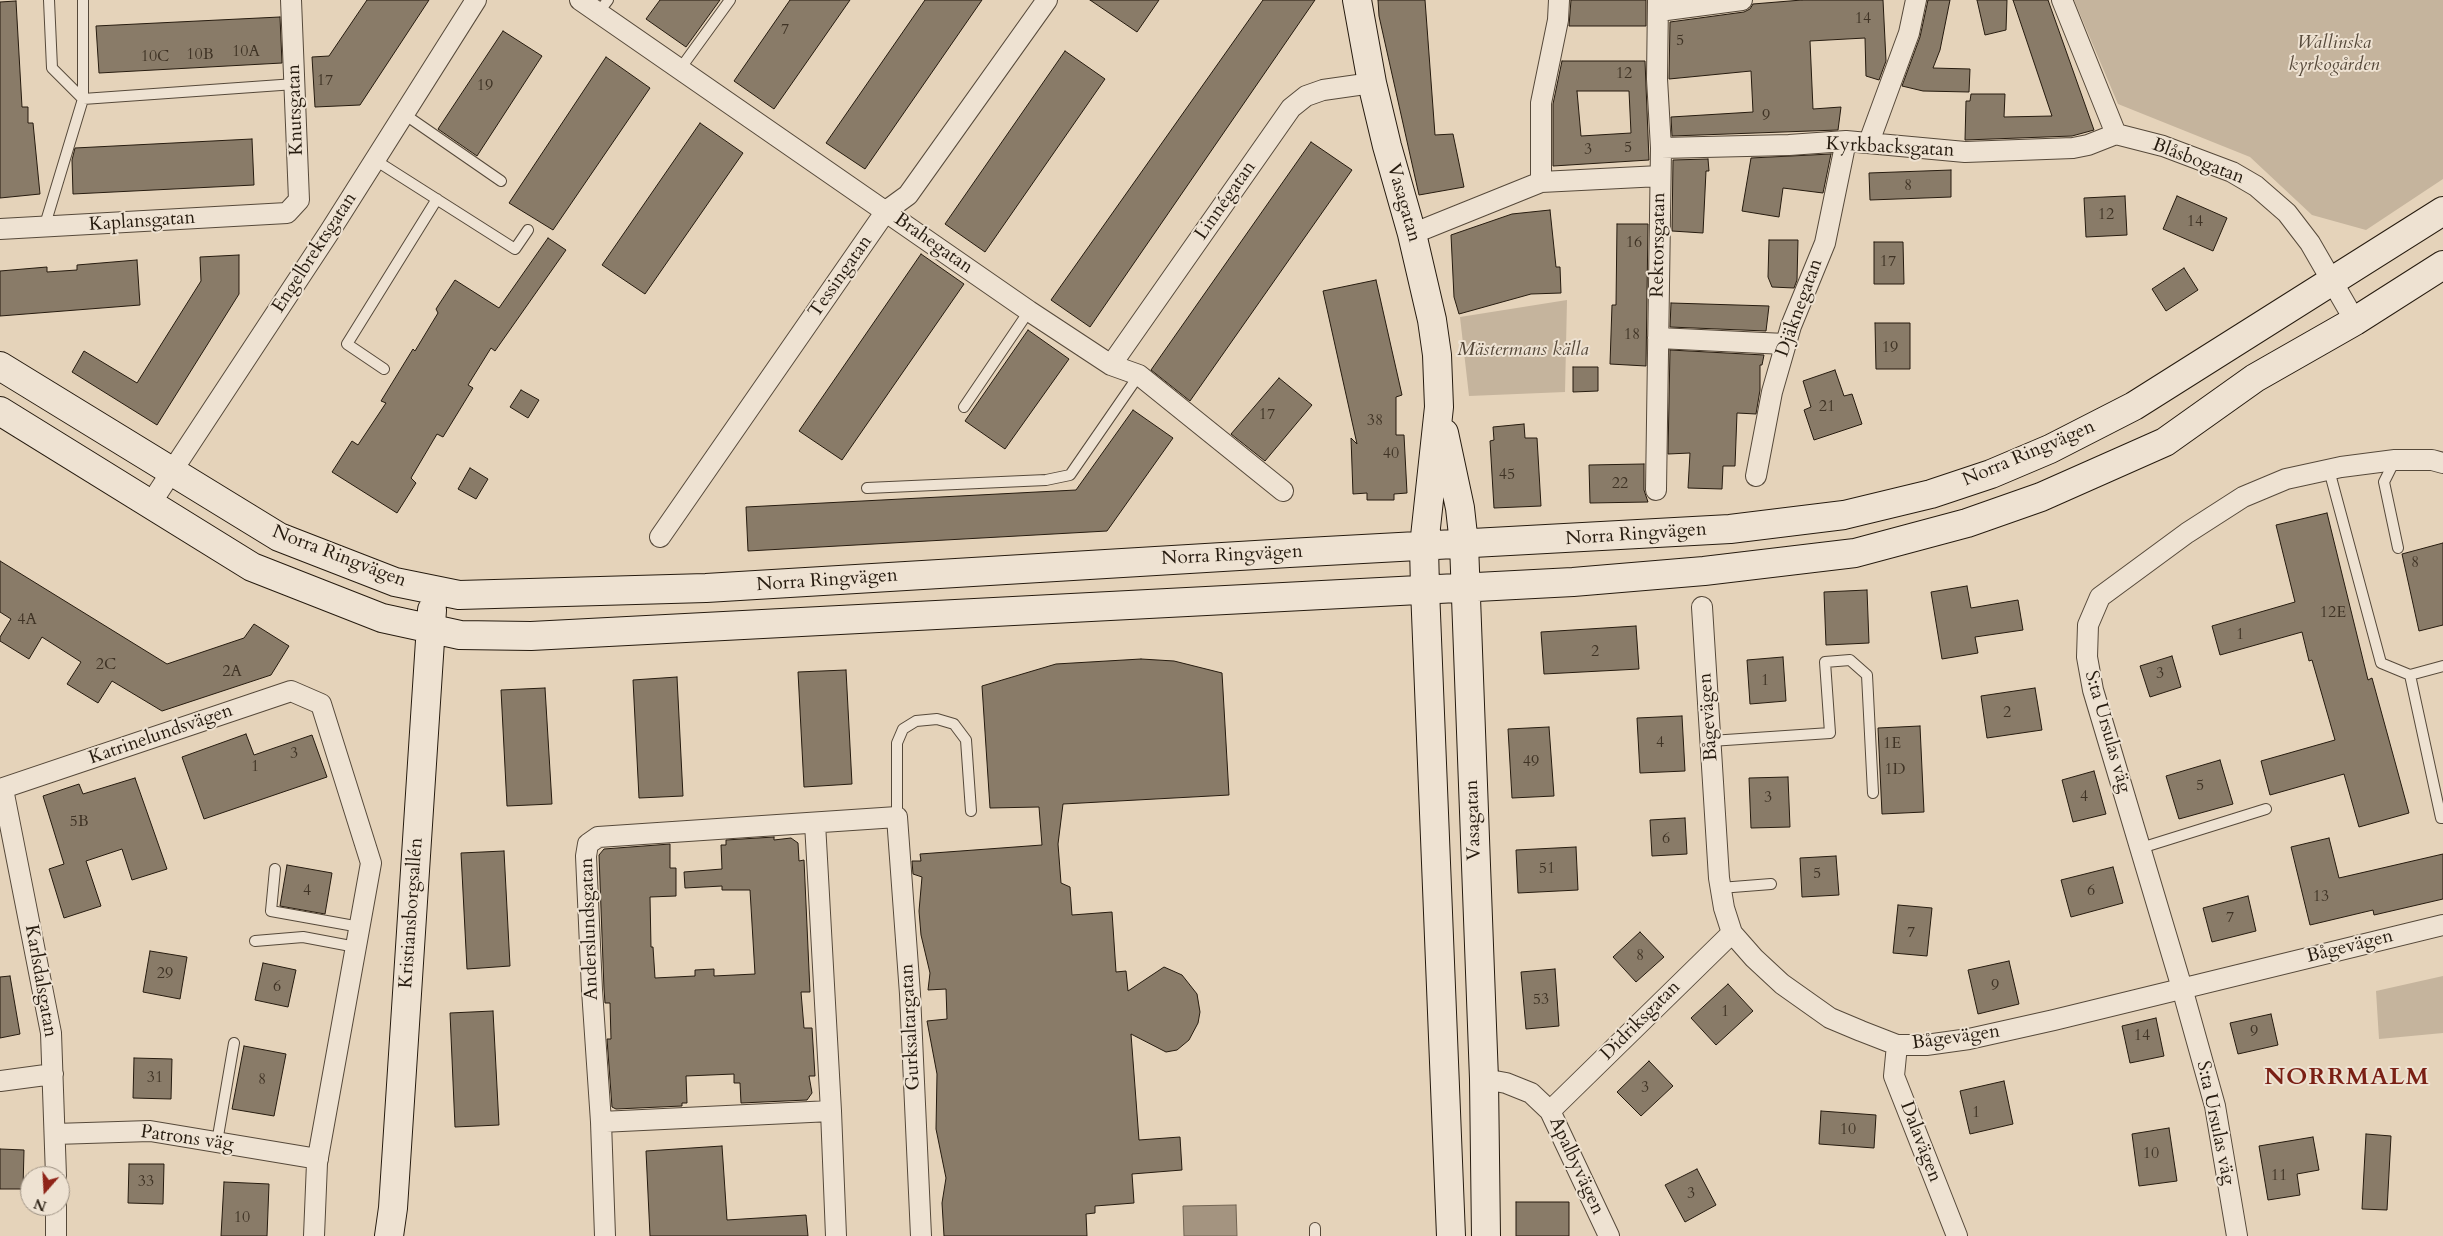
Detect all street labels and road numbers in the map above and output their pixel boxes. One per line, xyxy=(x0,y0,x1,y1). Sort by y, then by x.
street label: Knutsgatan xyxy=(283,64,309,156)
street label: Kyrkbacksgatan xyxy=(1825,133,1955,163)
street label: Blåsbogatan xyxy=(2149,134,2247,190)
street label: Linnégatan xyxy=(1191,157,1261,245)
street label: Vasagatan xyxy=(1381,161,1425,245)
street label: Engelbrektsgatan xyxy=(268,189,362,317)
street label: Rektorsgatan xyxy=(1647,192,1671,298)
street label: Kaplansgatan xyxy=(88,207,196,237)
street label: Brahegatan xyxy=(889,209,977,279)
street label: Tessingatan xyxy=(804,231,878,323)
street label: Djäknegatan xyxy=(1772,256,1828,360)
street label: Norra Ringvägen xyxy=(1959,416,2099,492)
street label: Norra Ringvägen xyxy=(1565,519,1707,551)
street label: Norra Ringvägen xyxy=(269,521,409,593)
street label: Norra Ringvägen xyxy=(1161,541,1303,571)
street label: Norra Ringvägen xyxy=(756,565,898,597)
street label: S:ta Ursulas väg xyxy=(2079,668,2135,796)
street label: Bågevägen xyxy=(1695,672,1723,762)
street label: Katrinelundsvägen xyxy=(86,700,236,770)
street label: Vasagatan xyxy=(1461,779,1487,861)
street label: Kristiansborgsallén xyxy=(395,837,429,989)
street label: Anderslundsgatan xyxy=(576,857,604,1001)
street label: Karlsdalsgatan xyxy=(19,923,61,1039)
street label: Bågevägen xyxy=(2304,925,2396,969)
street label: Gurksaltargatan xyxy=(896,963,926,1091)
street label: Didriksgatan xyxy=(1596,976,1686,1066)
street label: Bågevägen xyxy=(1911,1021,2001,1055)
street label: S:ta Ursulas väg xyxy=(2191,1059,2239,1187)
street label: Dalavägen xyxy=(1894,1098,1946,1186)
street label: Apalbyvägen xyxy=(1543,1114,1609,1218)
street label: Patrons väg xyxy=(139,1121,235,1157)

